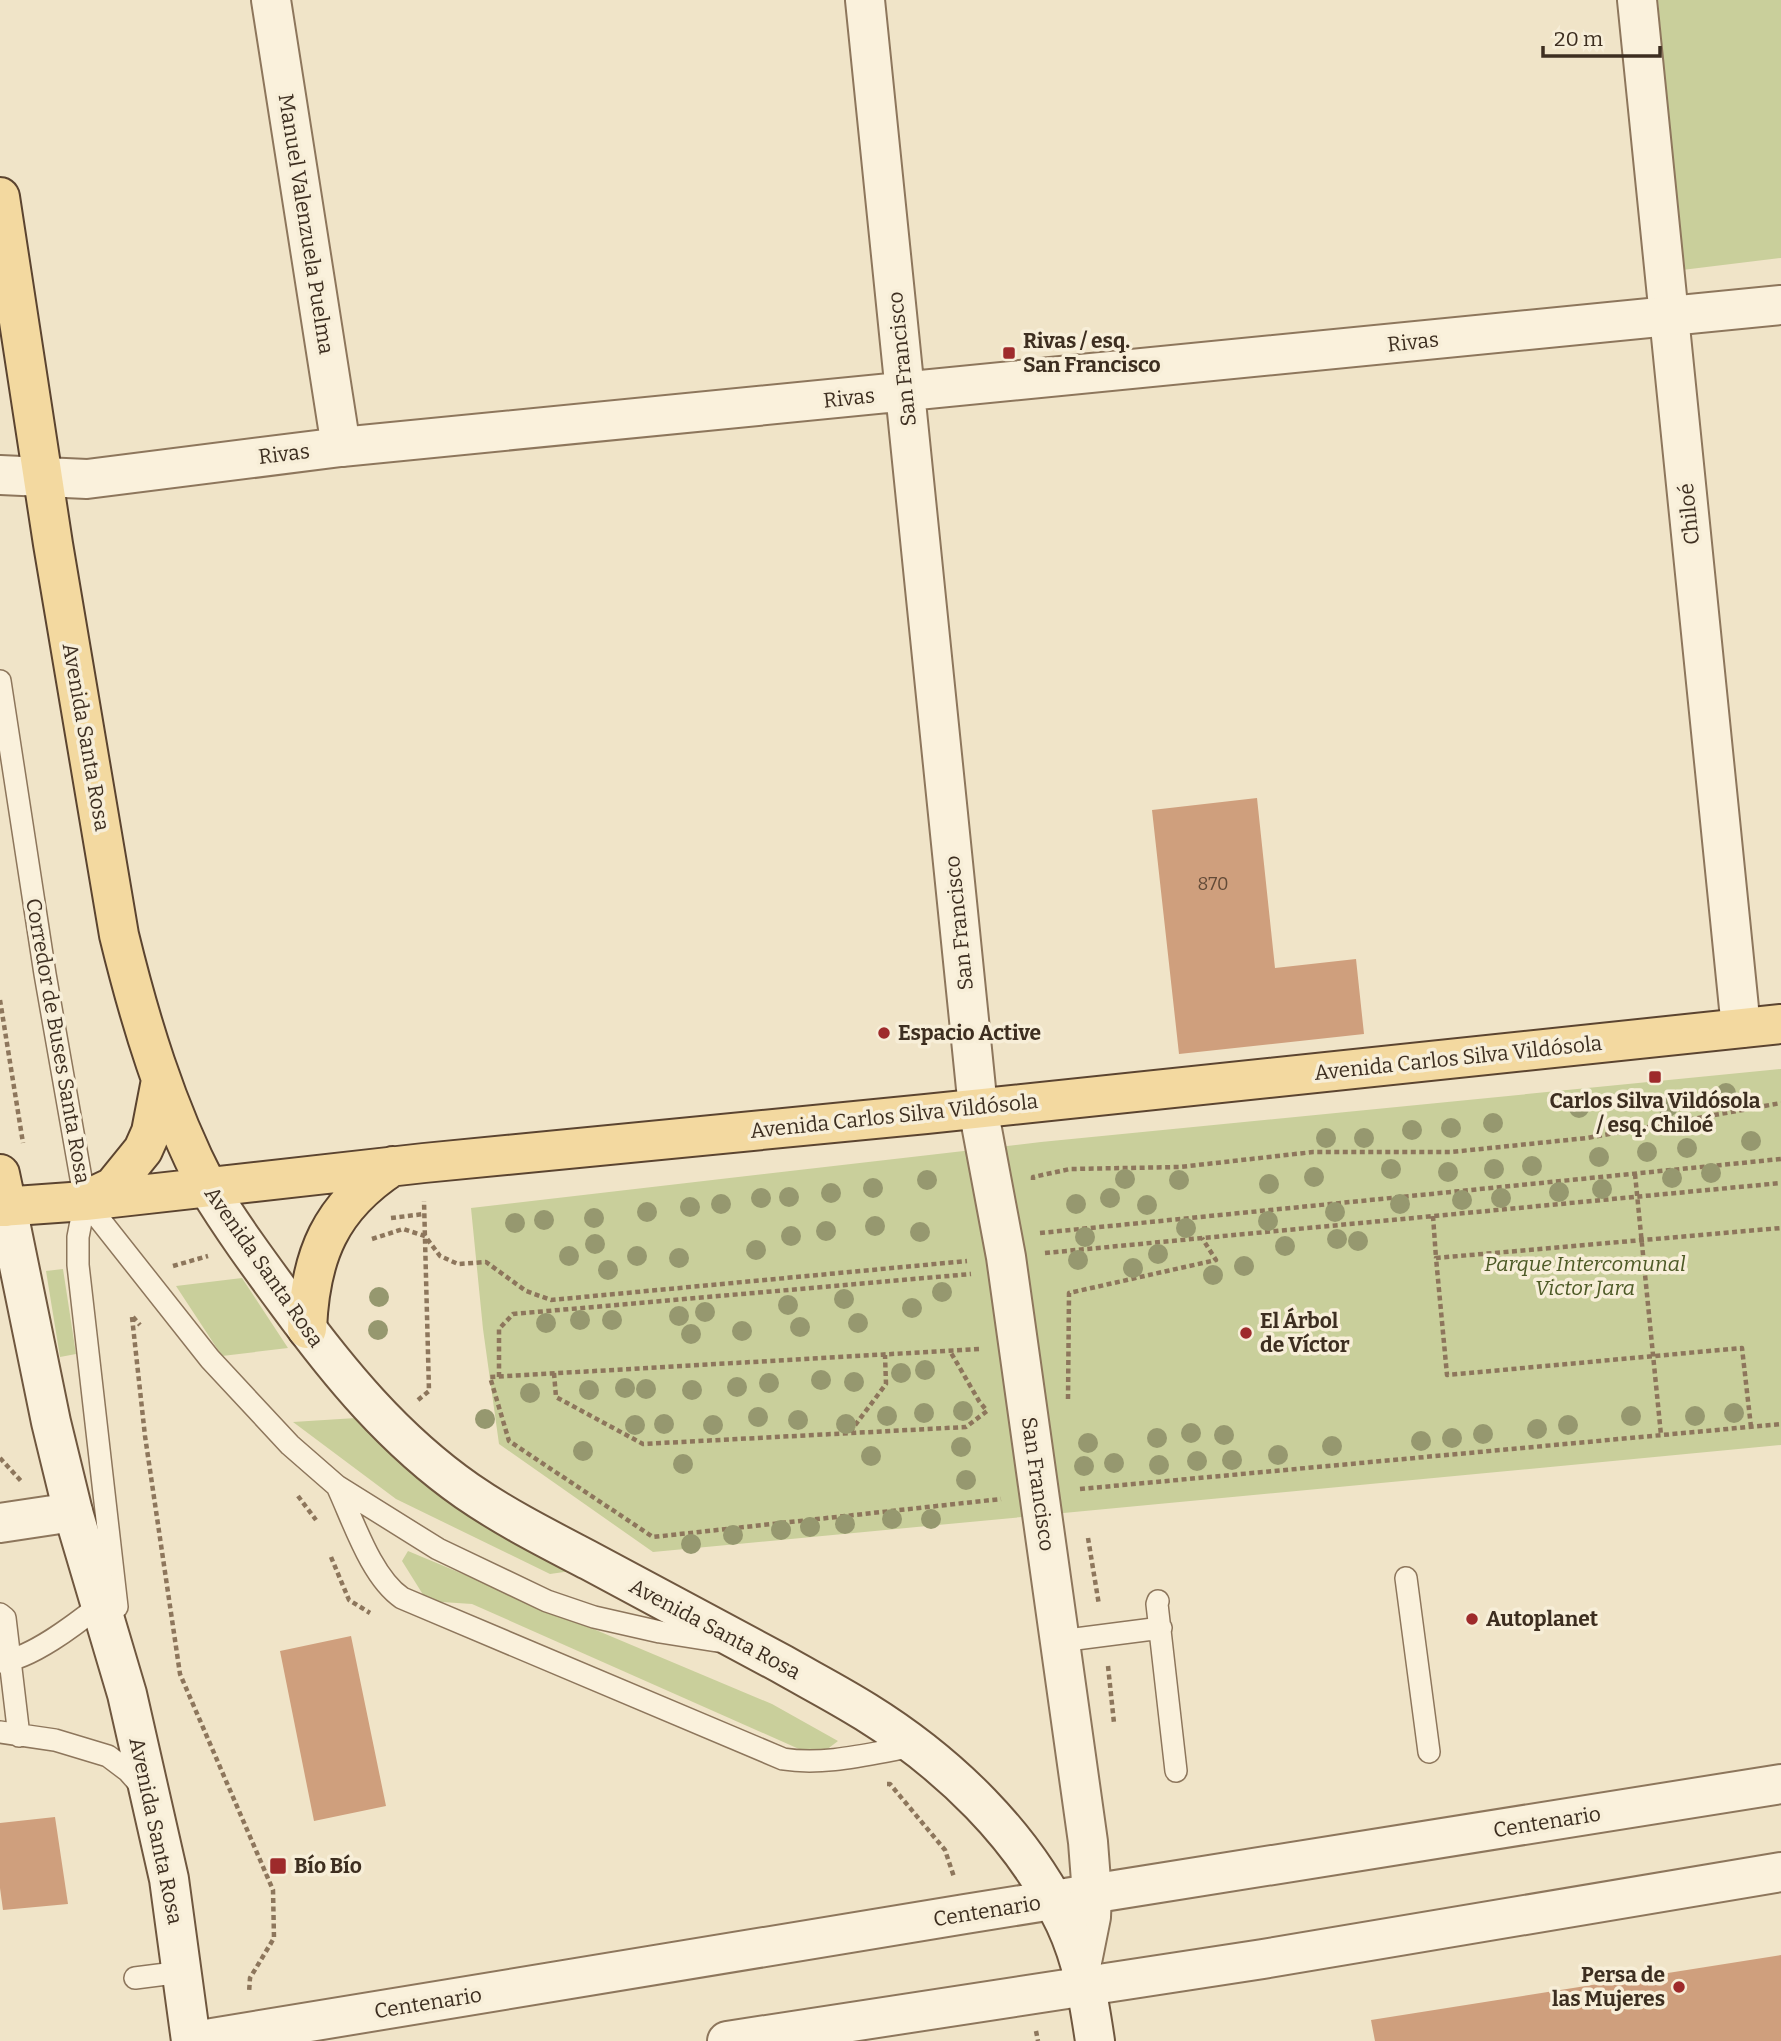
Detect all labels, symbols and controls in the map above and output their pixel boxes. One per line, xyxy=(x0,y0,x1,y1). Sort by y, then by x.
scale bar xyxy=(1543,14,1660,58)
text: 20 m xyxy=(1554,26,1603,52)
street label: Manuel Valenzuela Puelma xyxy=(273,92,340,357)
street label: San Francisco xyxy=(882,290,922,428)
street label: Rivas xyxy=(1386,326,1440,358)
place label: Rivas / esq. San Francisco xyxy=(1023,328,1161,378)
marker: Rivas / esq. San Francisco xyxy=(1001,345,1017,361)
street label: Rivas xyxy=(822,382,876,414)
street label: Rivas xyxy=(257,438,311,470)
street label: Chiloé xyxy=(1673,482,1705,546)
street label: Avenida Santa Rosa xyxy=(57,641,115,834)
street label: San Francisco xyxy=(939,854,979,992)
house number: 870 xyxy=(1197,873,1229,895)
street label: Corredor de Buses Santa Rosa xyxy=(20,896,96,1186)
place label: Espacio Active xyxy=(898,1020,1041,1046)
marker: Espacio Active xyxy=(876,1025,892,1041)
street label: Avenida Carlos Silva Vildósola xyxy=(1313,1030,1604,1086)
marker: Carlos Silva Vildósola / esq. Chiloé xyxy=(1647,1069,1663,1085)
street label: Avenida Carlos Silva Vildósola xyxy=(749,1088,1040,1144)
place label: Carlos Silva Vildósola / esq. Chiloé xyxy=(1549,1088,1761,1138)
street label: Avenida Santa Rosa xyxy=(199,1182,330,1353)
park label: Parque Intercomunal Victor Jara xyxy=(1484,1251,1686,1301)
place label: El Árbol de Víctor xyxy=(1260,1307,1350,1358)
marker: El Árbol de Víctor xyxy=(1238,1325,1254,1341)
street label: San Francisco xyxy=(1016,1415,1060,1553)
street label: Avenida Santa Rosa xyxy=(625,1573,806,1685)
place label: Autoplanet xyxy=(1486,1606,1599,1632)
marker: Autoplanet xyxy=(1464,1611,1480,1627)
street label: Avenida Santa Rosa xyxy=(123,1735,189,1927)
street label: Centenario xyxy=(1491,1801,1603,1843)
place label: Bío Bío xyxy=(294,1853,362,1879)
marker: Bío Bío xyxy=(268,1856,288,1876)
street label: Centenario xyxy=(931,1890,1043,1932)
place label: Persa de las Mujeres xyxy=(1552,1962,1665,2012)
marker: Persa de las Mujeres xyxy=(1671,1979,1687,1995)
street label: Centenario xyxy=(372,1982,484,2024)

